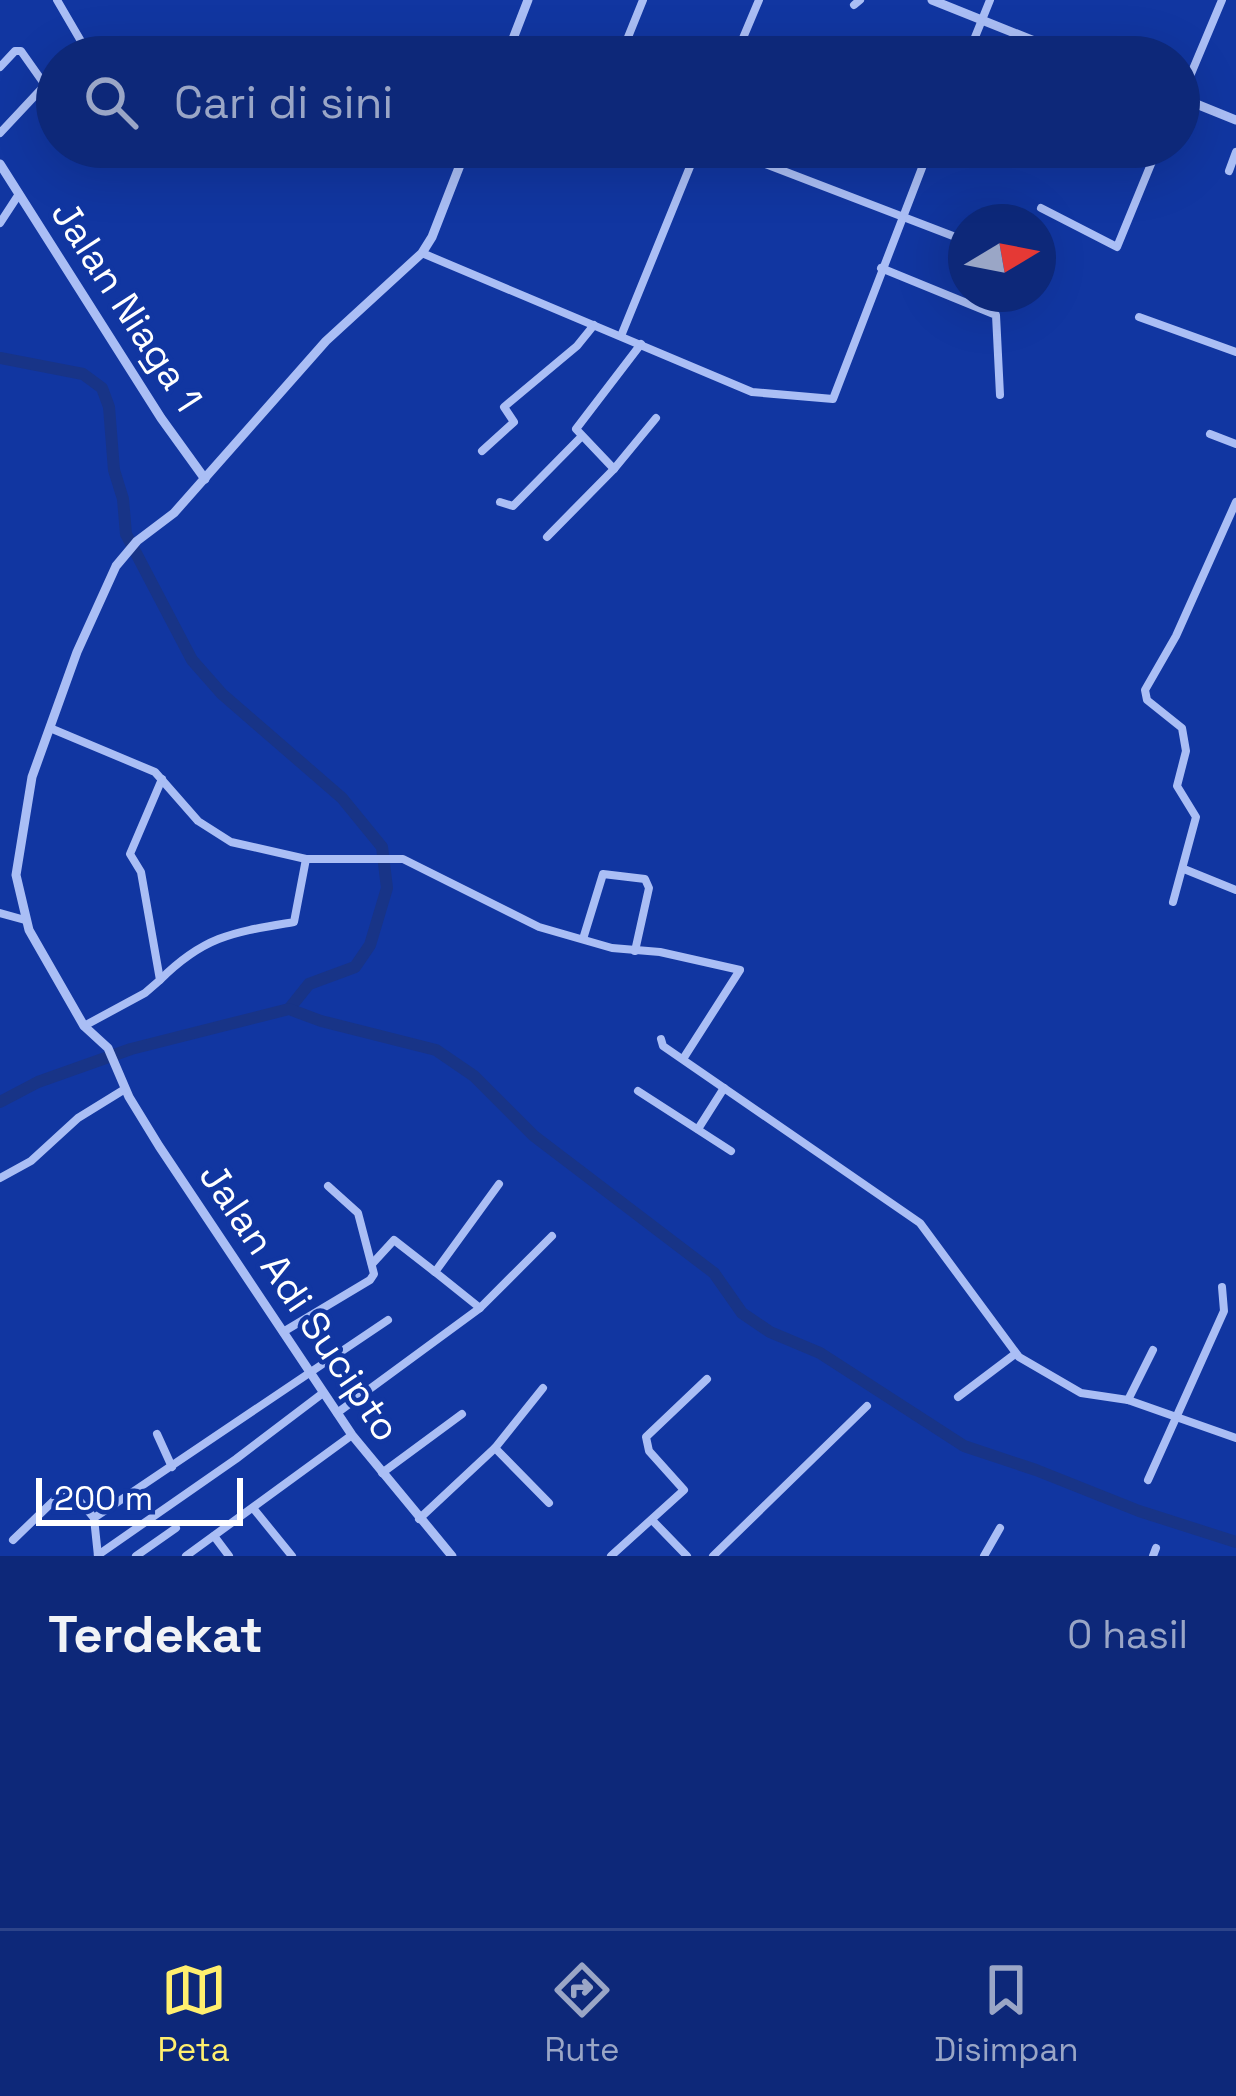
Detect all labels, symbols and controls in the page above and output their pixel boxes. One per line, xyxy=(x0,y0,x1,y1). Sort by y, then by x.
search box xyxy=(36,36,1200,168)
icon: search xyxy=(78,69,144,135)
text: Cari di sini xyxy=(174,74,393,131)
street label: Jalan Niaga 1 xyxy=(41,191,213,421)
north arrow xyxy=(948,204,1056,312)
street label: Jalan Adi Sucipto xyxy=(189,1153,411,1451)
scale bar xyxy=(36,1472,243,1525)
text: 200 m xyxy=(54,1478,153,1520)
text: Terdekat xyxy=(48,1602,263,1667)
text: 0 hasil xyxy=(1067,1610,1188,1659)
tab: Peta xyxy=(157,1957,230,2071)
tab: Rute xyxy=(544,1957,620,2071)
tab: Disimpan xyxy=(934,1957,1079,2071)

